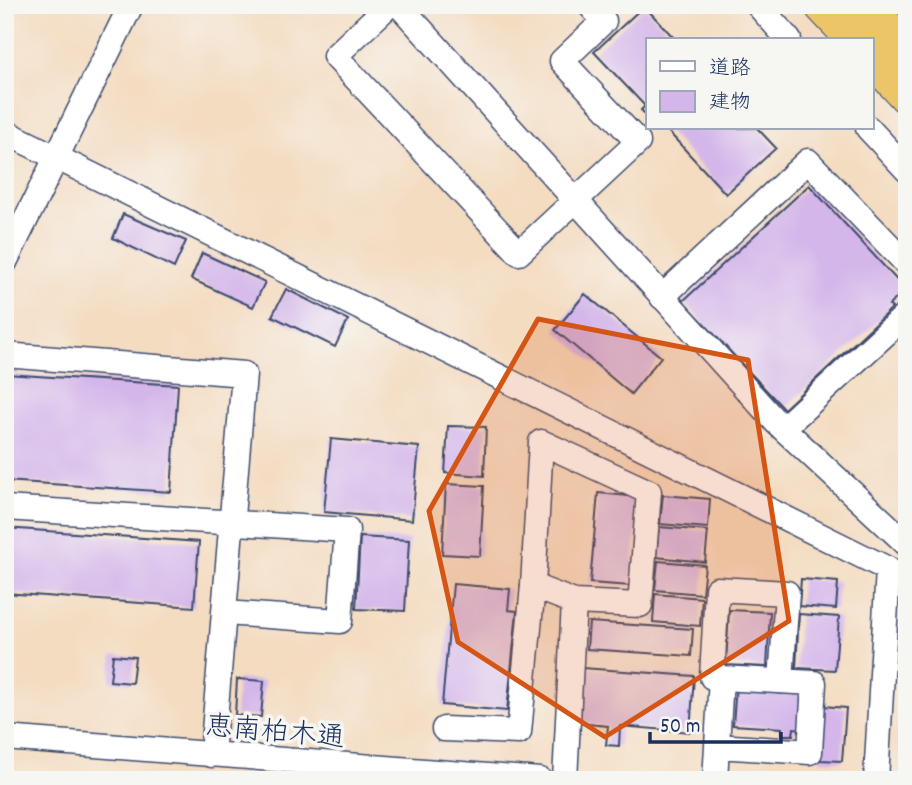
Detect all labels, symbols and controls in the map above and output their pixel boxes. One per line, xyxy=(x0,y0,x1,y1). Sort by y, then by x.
legend xyxy=(646,38,874,130)
text: 道路 xyxy=(709,55,751,85)
text: 建物 xyxy=(709,89,751,119)
scale bar xyxy=(650,701,781,745)
street label: 恵南柏木通 xyxy=(203,709,346,761)
text: 50 m xyxy=(660,713,700,743)

